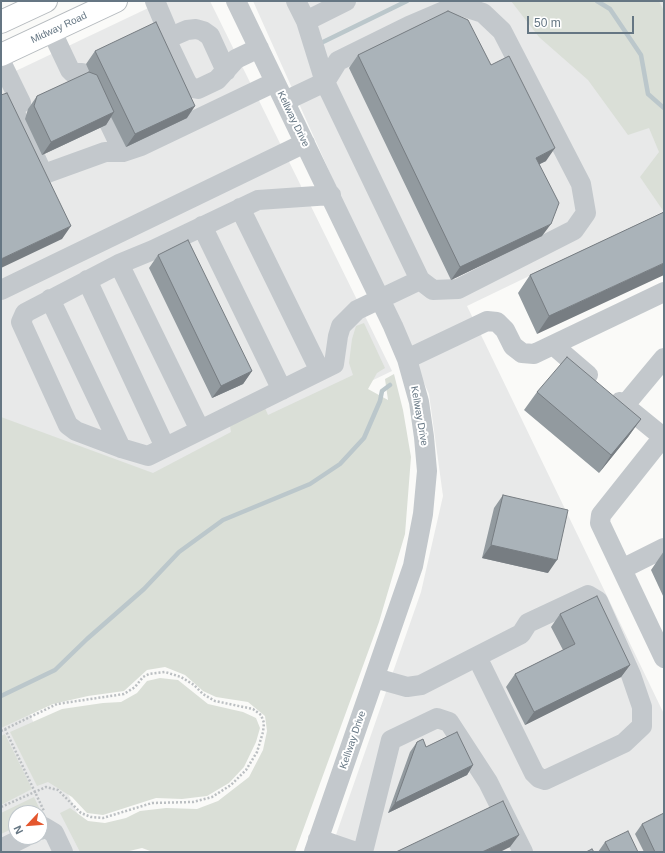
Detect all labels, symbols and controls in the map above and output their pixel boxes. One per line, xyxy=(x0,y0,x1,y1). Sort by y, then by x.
scale bar xyxy=(529,8,636,34)
street label: Midway Road xyxy=(29,10,89,46)
text: 50 m xyxy=(534,16,561,30)
street label: Kellway Drive xyxy=(274,89,312,149)
street label: Kellway Drive xyxy=(408,385,430,447)
street label: Kellway Drive xyxy=(337,709,369,771)
north arrow xyxy=(8,805,48,845)
text: N xyxy=(11,824,25,836)

